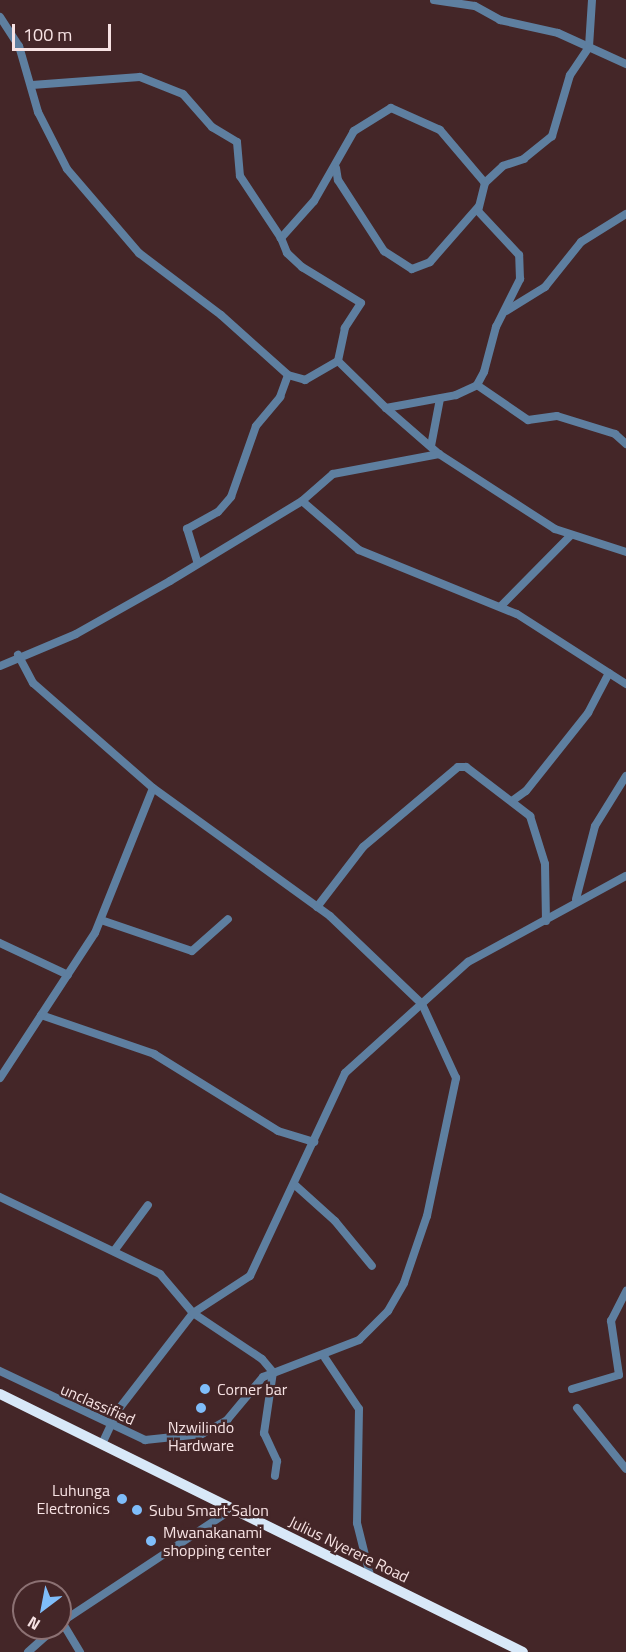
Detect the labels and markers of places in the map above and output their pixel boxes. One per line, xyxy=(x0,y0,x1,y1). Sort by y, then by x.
place label: Corner bar xyxy=(217,1379,287,1399)
marker: Corner bar xyxy=(198,1382,212,1396)
marker: Nzwilindo Hardware xyxy=(194,1401,208,1415)
place label: Nzwilindo Hardware xyxy=(168,1417,234,1455)
place label: Luhunga Electronics xyxy=(36,1480,110,1518)
marker: Luhunga Electronics xyxy=(115,1492,129,1506)
place label: Subu Smart Salon xyxy=(149,1500,269,1520)
marker: Subu Smart Salon xyxy=(130,1503,144,1517)
place label: Mwanakanami shopping center xyxy=(163,1522,271,1560)
marker: Mwanakanami shopping center xyxy=(144,1534,158,1548)

